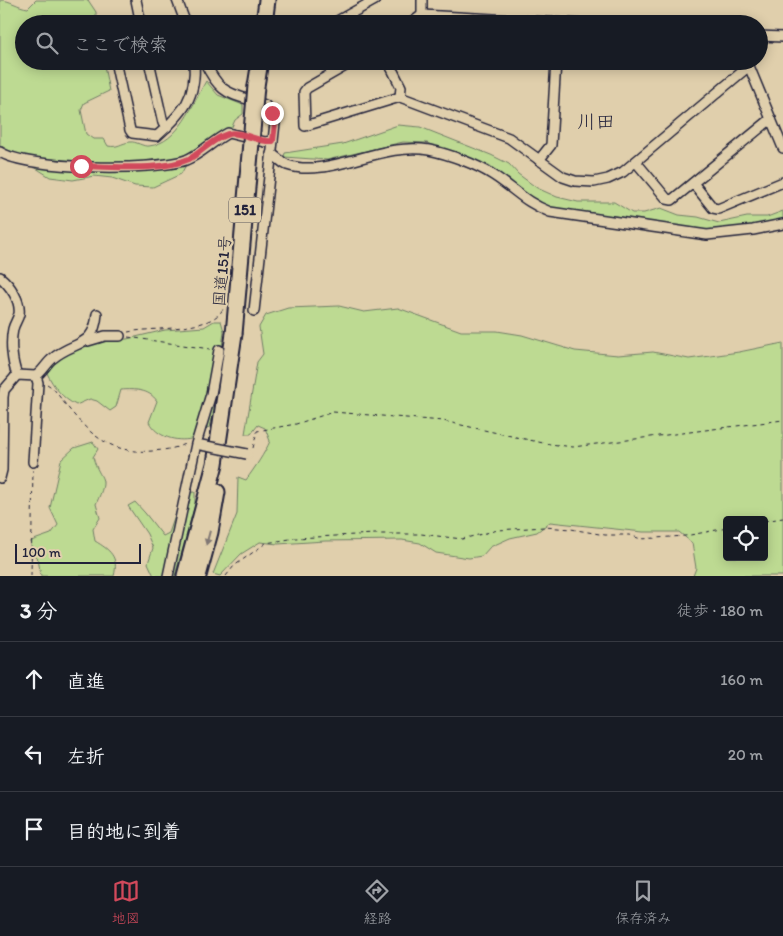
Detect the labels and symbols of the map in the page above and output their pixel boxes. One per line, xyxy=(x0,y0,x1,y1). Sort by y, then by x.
route end xyxy=(261,102,284,125)
district label: 川田 xyxy=(577,110,615,133)
route start xyxy=(70,155,93,178)
road number: 151 xyxy=(229,198,261,222)
street label: 国道151号 xyxy=(209,235,235,307)
one-way arrow xyxy=(204,531,212,546)
scale bar xyxy=(15,541,141,564)

